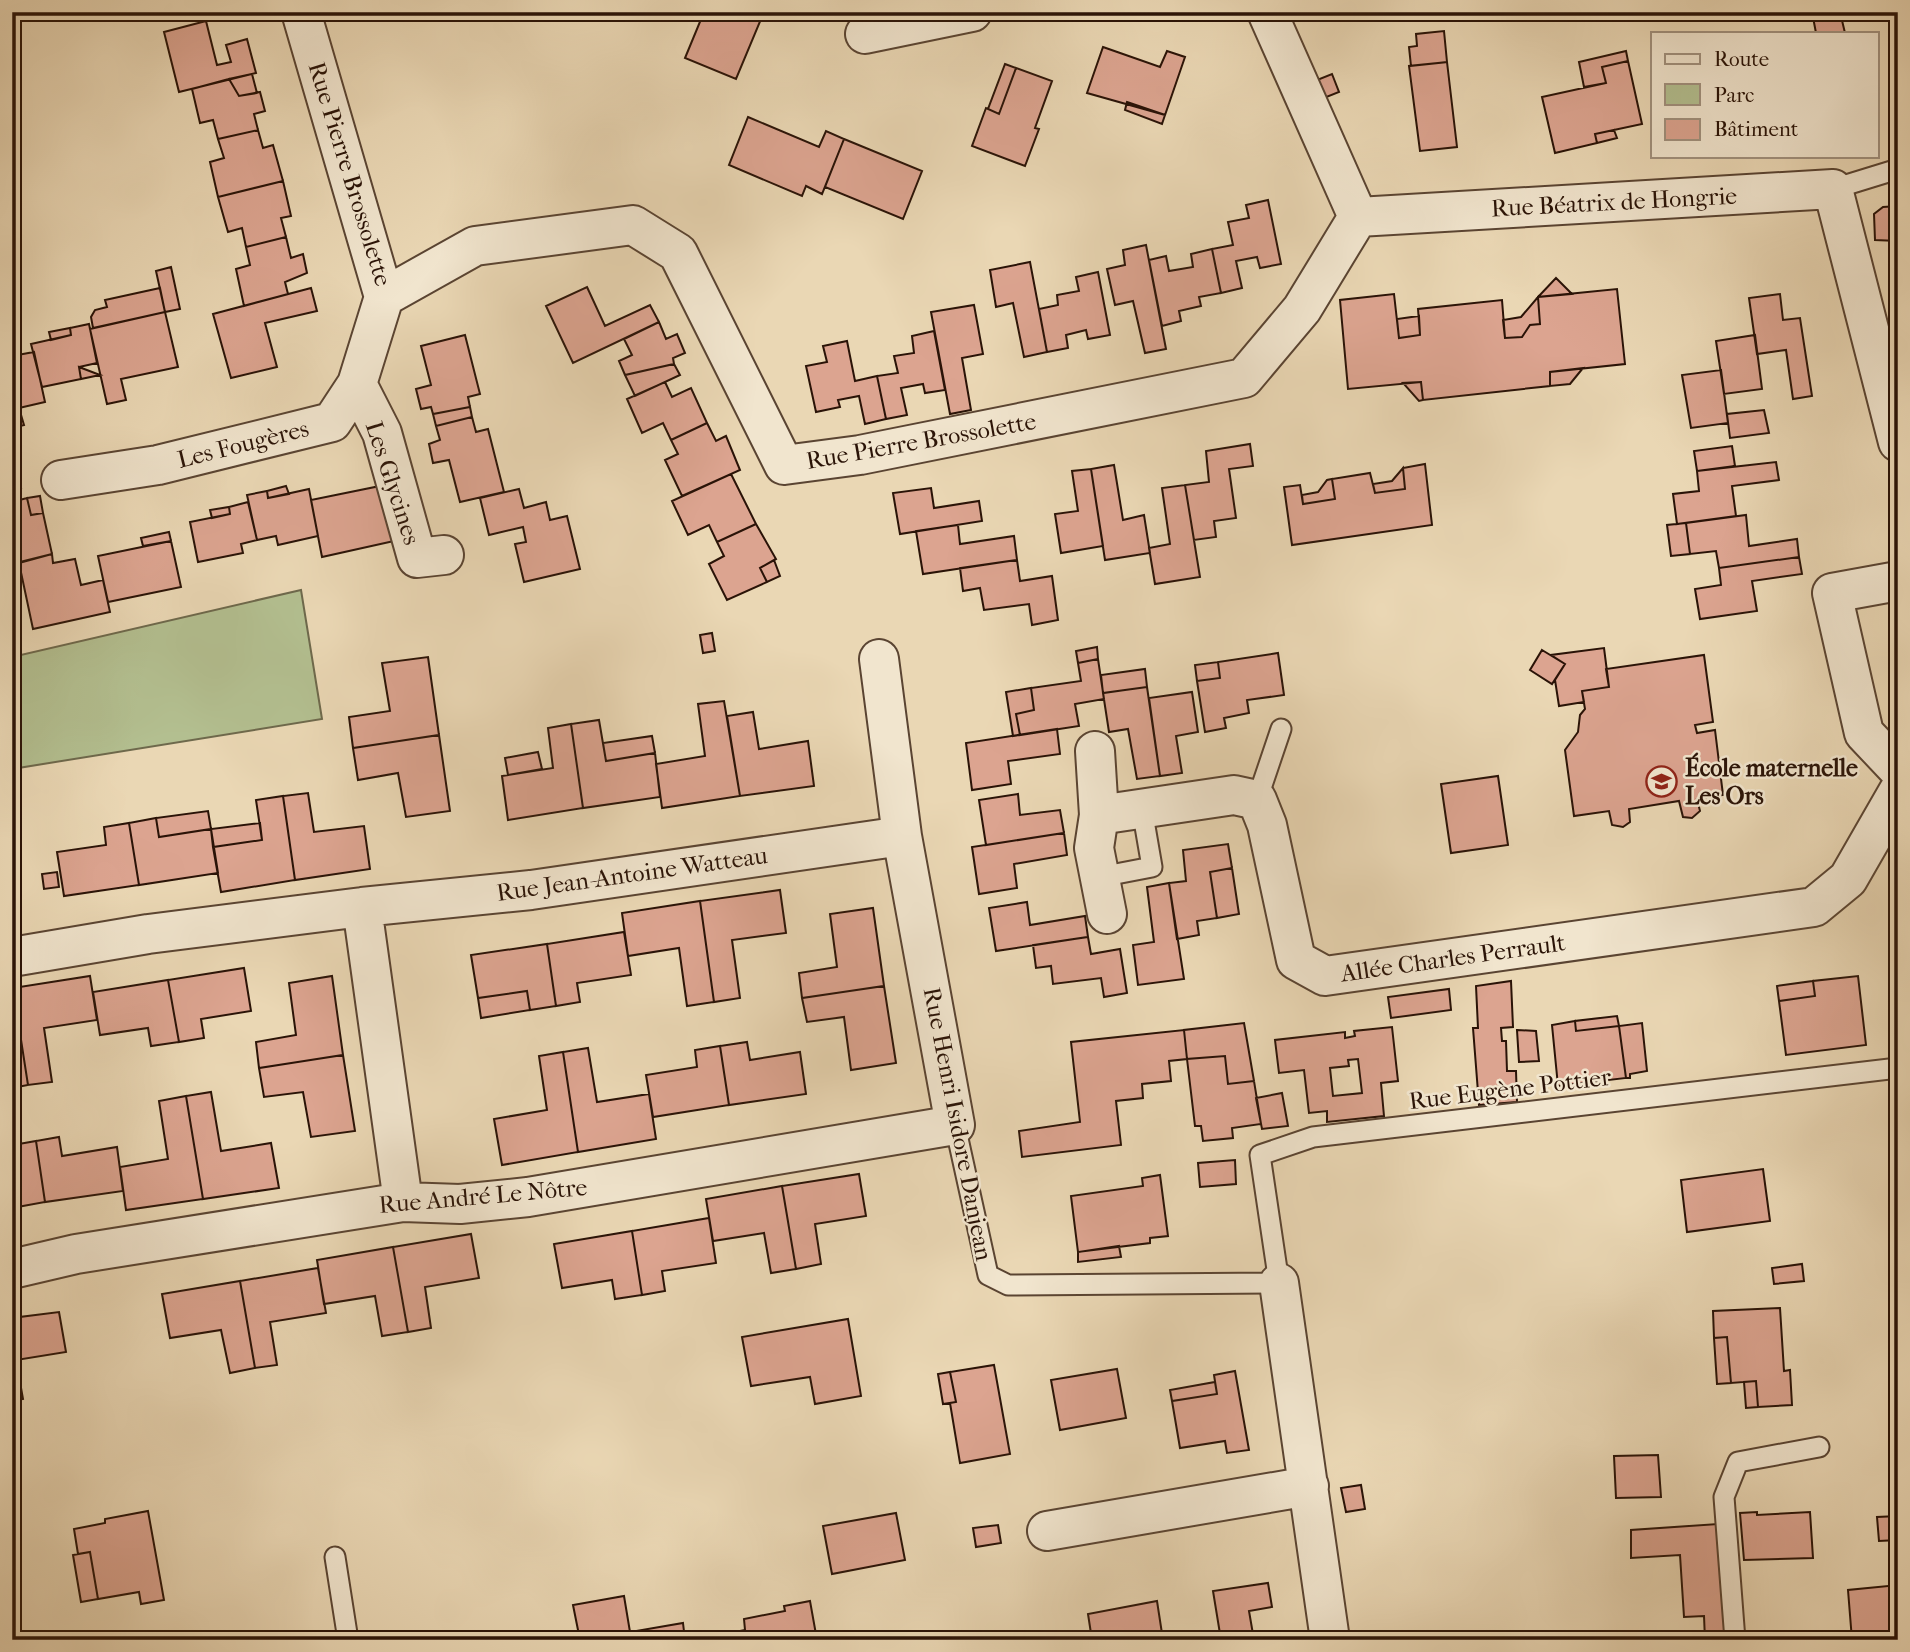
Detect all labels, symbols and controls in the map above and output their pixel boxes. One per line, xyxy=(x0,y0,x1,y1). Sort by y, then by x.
legend xyxy=(1651,32,1878,158)
text: Route xyxy=(1714,47,1769,71)
street label: Rue Pierre Brossolette xyxy=(303,59,397,290)
text: Parc xyxy=(1714,83,1754,107)
text: Bâtiment xyxy=(1714,117,1799,141)
street label: Rue Béatrix de Hongrie xyxy=(1490,182,1738,222)
street label: Rue Pierre Brossolette xyxy=(804,407,1038,475)
street label: Les Fougères xyxy=(174,414,312,474)
street label: Les Glycines xyxy=(360,418,426,548)
place label: École maternelle Les Ors xyxy=(1685,752,1858,810)
school or university icon: École maternelle Les Ors xyxy=(1645,765,1679,799)
street label: Rue Jean-Antoine Watteau xyxy=(495,841,770,907)
street label: Allée Charles Perrault xyxy=(1338,928,1568,988)
street label: Rue Henri Isidore Danjean xyxy=(918,985,998,1263)
street label: Rue Eugène Pottier xyxy=(1407,1063,1613,1115)
street label: Rue André Le Nôtre xyxy=(378,1173,588,1219)

